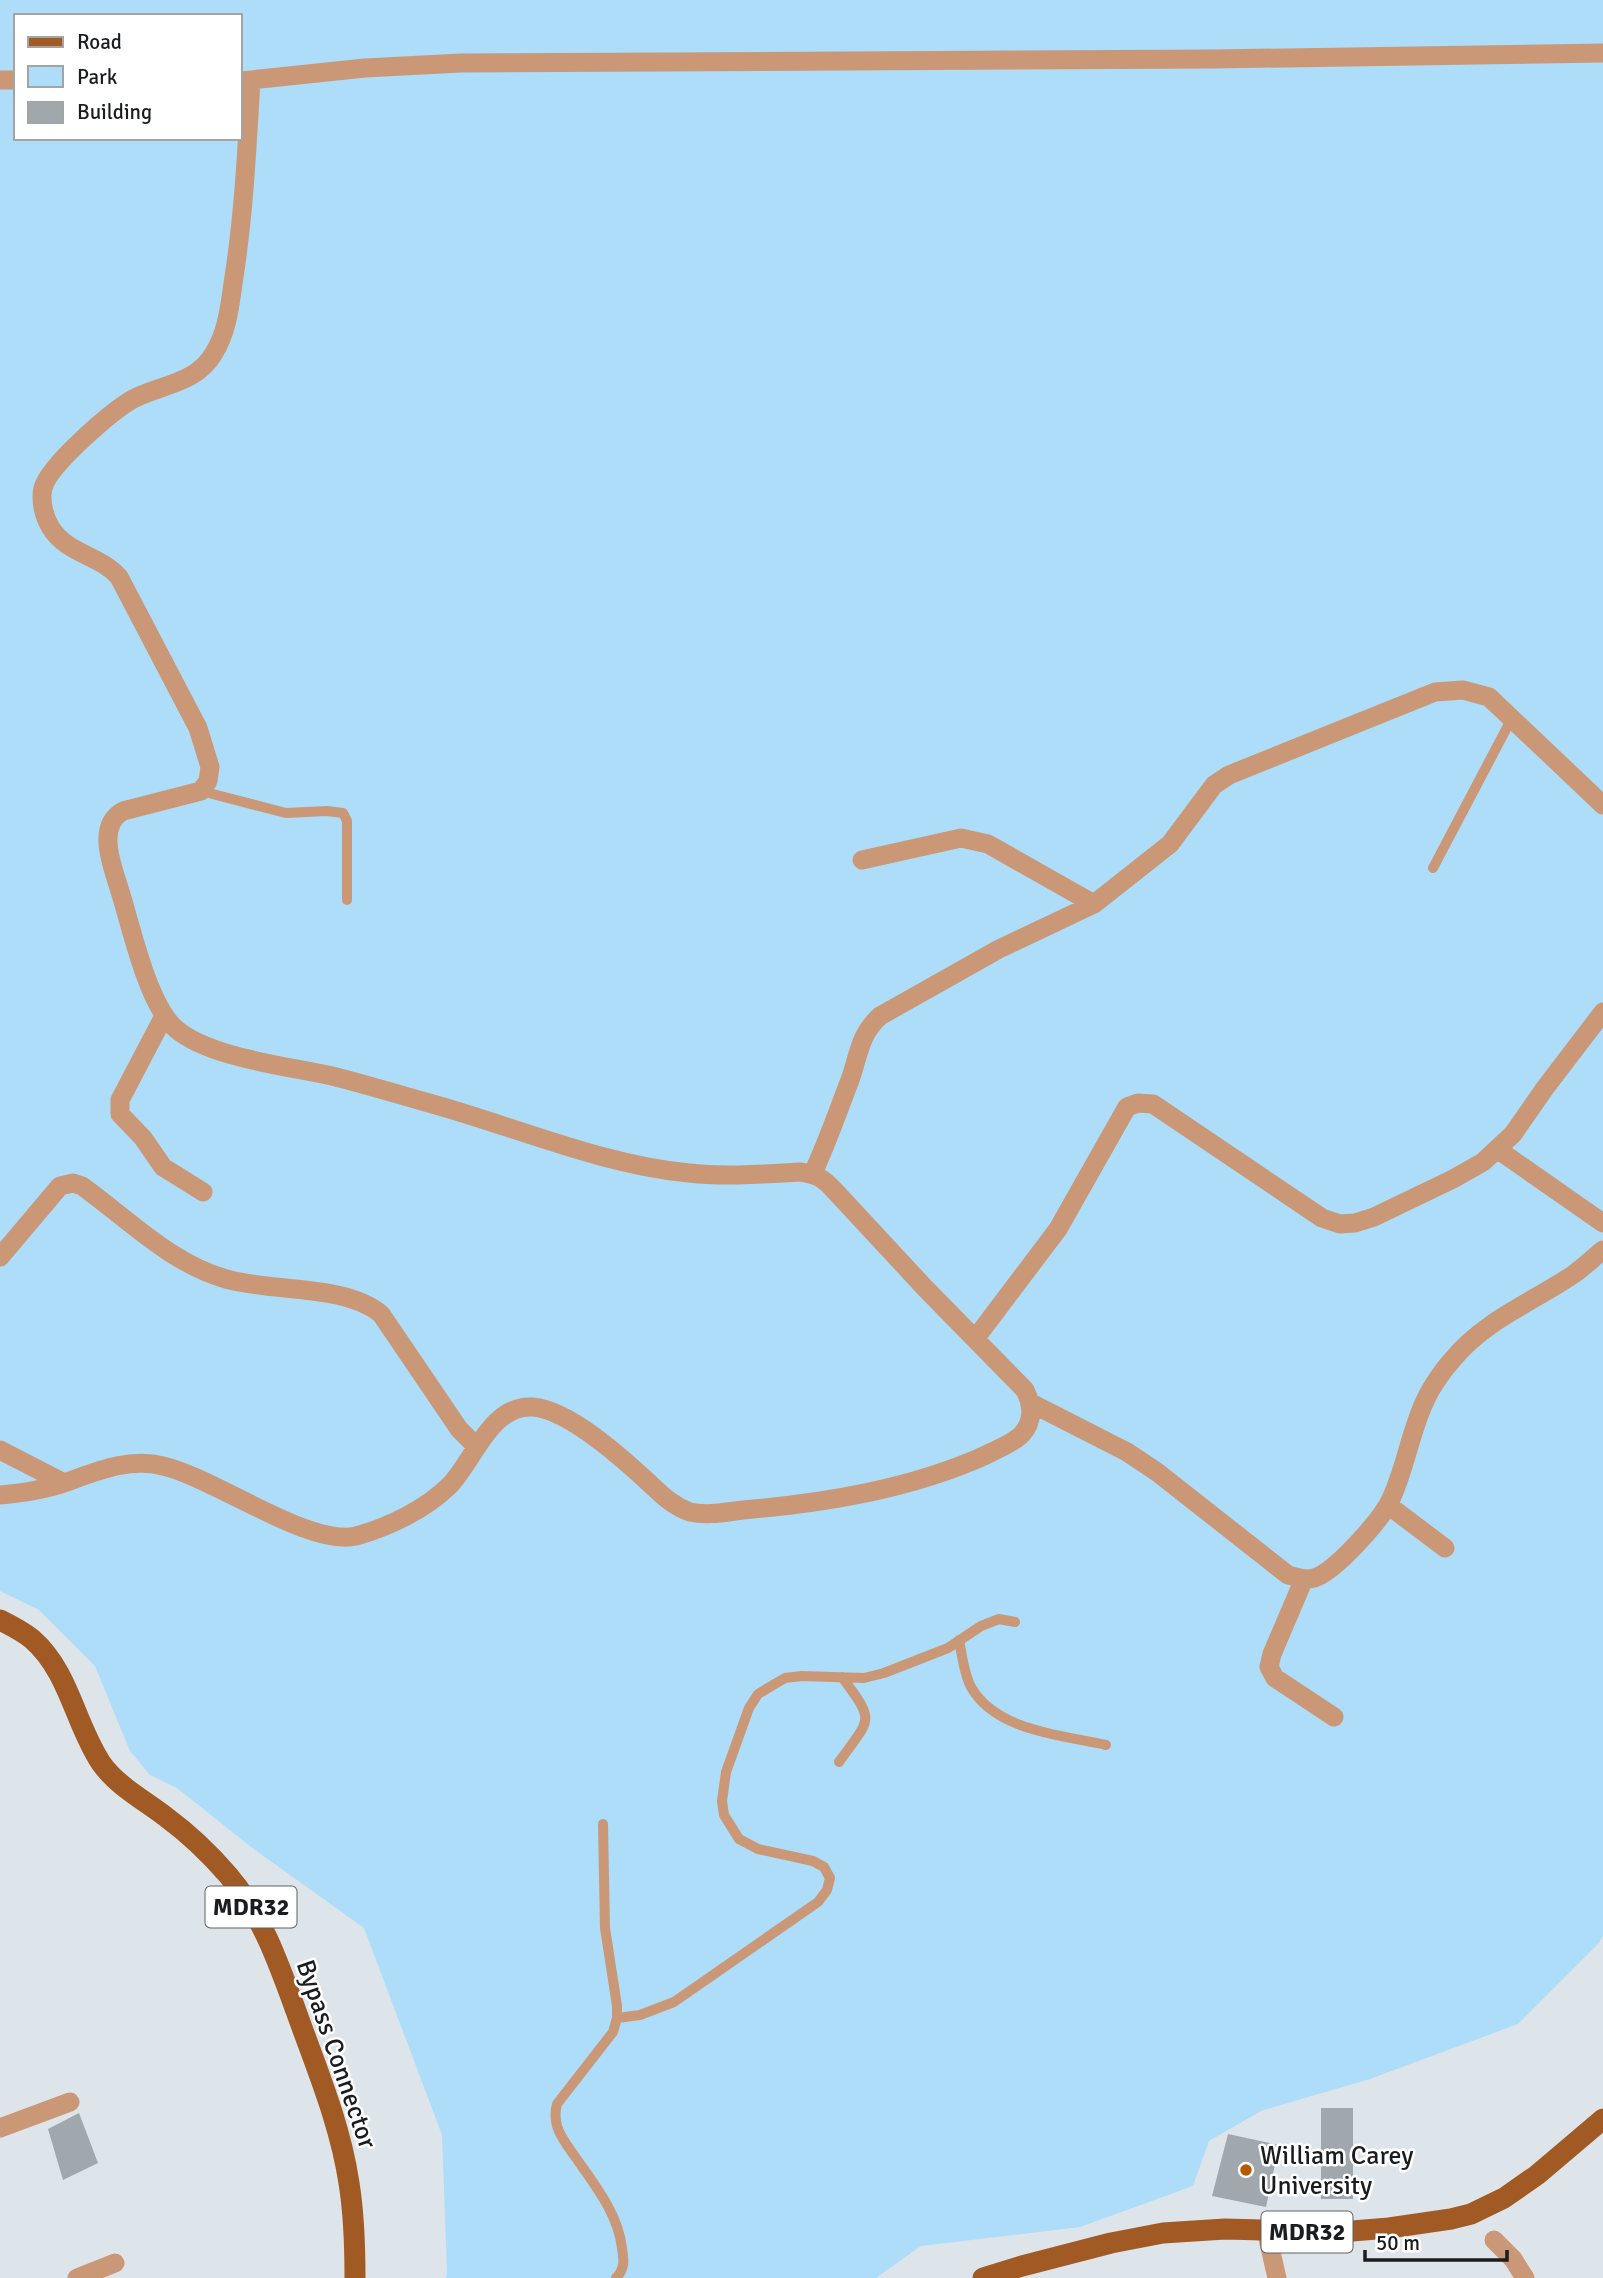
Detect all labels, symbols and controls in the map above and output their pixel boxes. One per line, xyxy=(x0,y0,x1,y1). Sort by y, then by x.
legend xyxy=(14,14,242,140)
text: Road xyxy=(77,29,122,55)
text: Park xyxy=(77,64,118,90)
text: Building xyxy=(77,99,152,125)
road number: MDR32 xyxy=(205,1886,296,1928)
street label: Bypass Connector xyxy=(289,1956,383,2153)
place label: William Carey University xyxy=(1260,2140,1413,2202)
marker: William Carey University xyxy=(1238,2162,1254,2178)
road number: MDR32 xyxy=(1262,2211,1352,2252)
scale bar xyxy=(1365,2218,1507,2262)
text: 50 m xyxy=(1376,2230,1420,2256)

